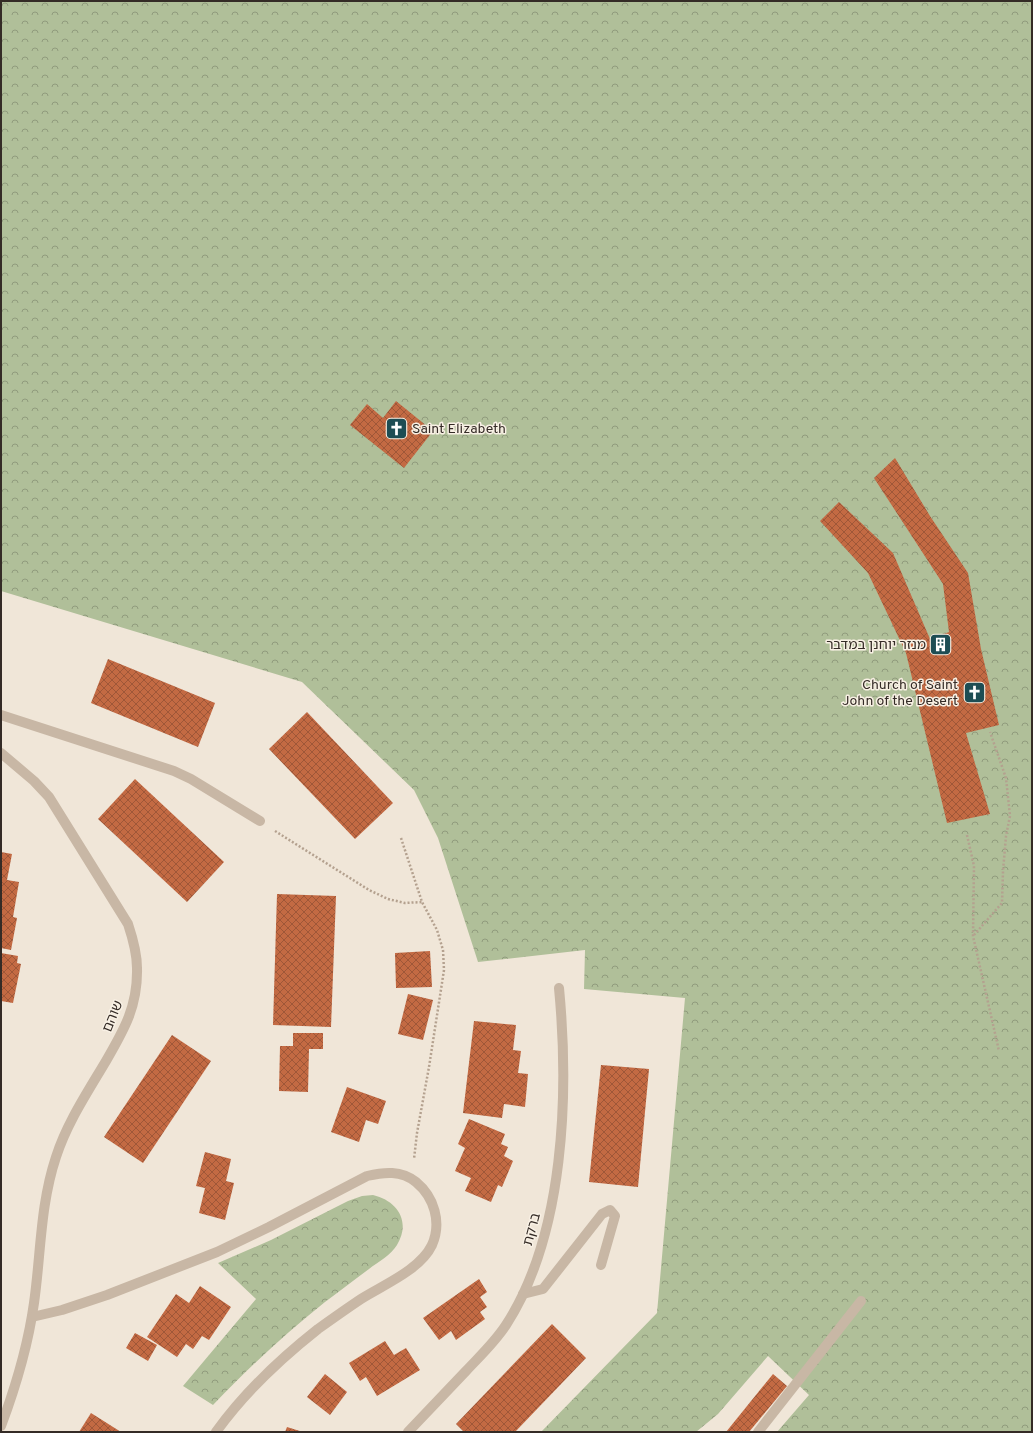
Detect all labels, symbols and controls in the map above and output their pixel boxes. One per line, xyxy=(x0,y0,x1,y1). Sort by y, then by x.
church icon: Saint Elizabeth xyxy=(383,415,409,441)
place label: Saint Elizabeth xyxy=(412,421,506,438)
building icon: מנזר יוחנן במדבר xyxy=(928,631,954,657)
place label: מנזר יוחנן במדבר xyxy=(826,637,926,654)
place label: Church of Saint John of the Desert xyxy=(842,677,958,710)
church icon: Church of Saint John of the Desert xyxy=(961,679,987,705)
street label: שוהם xyxy=(99,998,127,1035)
street label: ברקת xyxy=(520,1211,545,1248)

